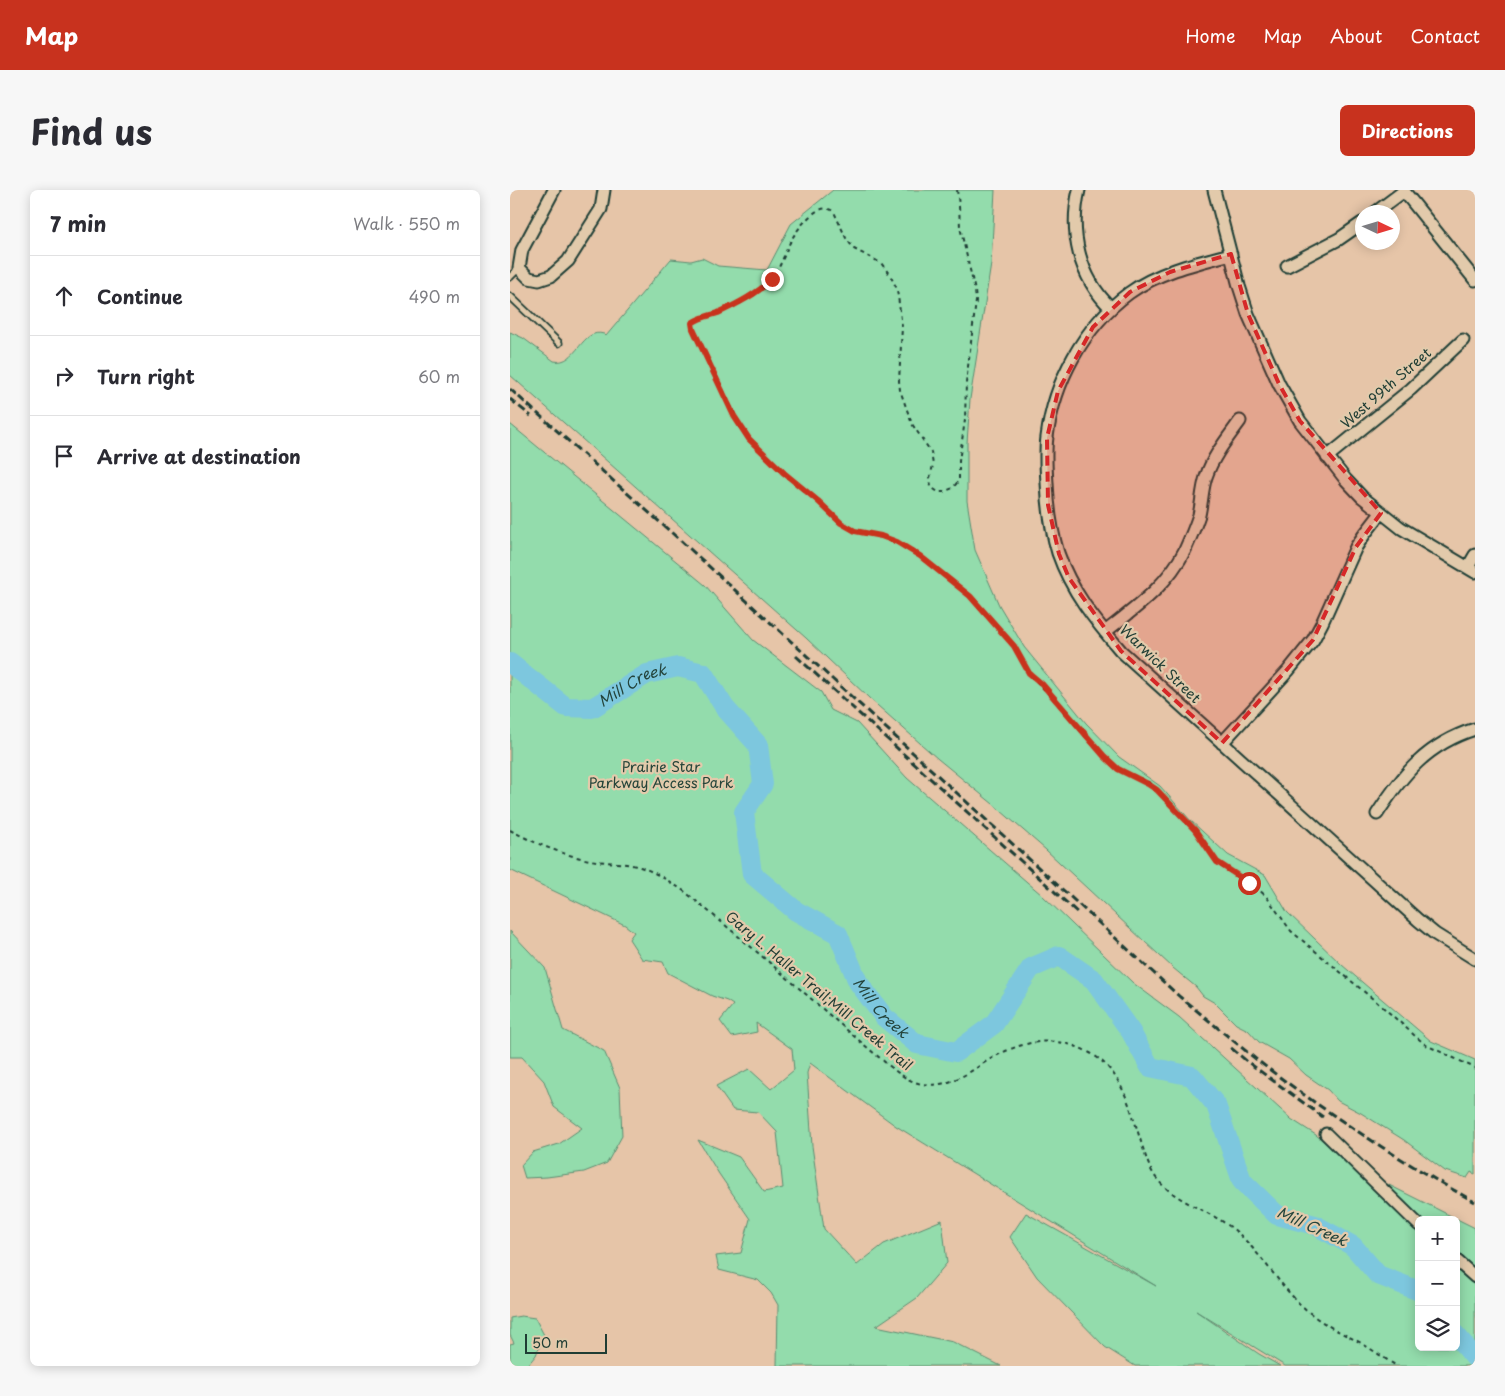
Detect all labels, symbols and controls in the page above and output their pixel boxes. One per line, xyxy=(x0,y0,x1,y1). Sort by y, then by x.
text: Map xyxy=(25,17,78,53)
text: Home xyxy=(1185,22,1235,49)
text: Map xyxy=(1263,22,1302,49)
text: About xyxy=(1330,22,1382,49)
text: Contact xyxy=(1410,22,1480,49)
text: Find us xyxy=(30,104,152,157)
button: Directions xyxy=(1340,105,1475,156)
north arrow xyxy=(1355,205,1400,250)
text: 7 min xyxy=(50,207,106,239)
text: Walk · 550 m xyxy=(353,211,460,235)
route end xyxy=(761,268,784,291)
icon: ahead xyxy=(50,282,78,310)
text: Continue xyxy=(97,282,183,310)
text: 490 m xyxy=(409,284,460,308)
street label: West 99th Street xyxy=(1336,342,1436,433)
icon: right xyxy=(50,362,78,390)
text: Turn right xyxy=(97,362,195,390)
text: 60 m xyxy=(418,364,460,388)
icon: arrive xyxy=(50,442,78,470)
text: Arrive at destination xyxy=(97,442,301,470)
street label: Warwick Street xyxy=(1115,619,1206,708)
water label: Mill Creek xyxy=(593,657,669,712)
park label: Prairie Star Parkway Access Park xyxy=(589,756,734,793)
route start xyxy=(1238,872,1261,895)
street label: Gary L. Haller Trail;Mill Creek Trail xyxy=(721,907,917,1075)
water label: Mill Creek xyxy=(852,971,914,1041)
water label: Mill Creek xyxy=(1274,1200,1352,1252)
map controls xyxy=(1415,1216,1460,1351)
button: + xyxy=(1415,1216,1460,1261)
button: − xyxy=(1415,1261,1460,1306)
button: layers xyxy=(1415,1306,1460,1351)
scale bar xyxy=(525,1331,608,1354)
text: 50 m xyxy=(532,1332,568,1353)

